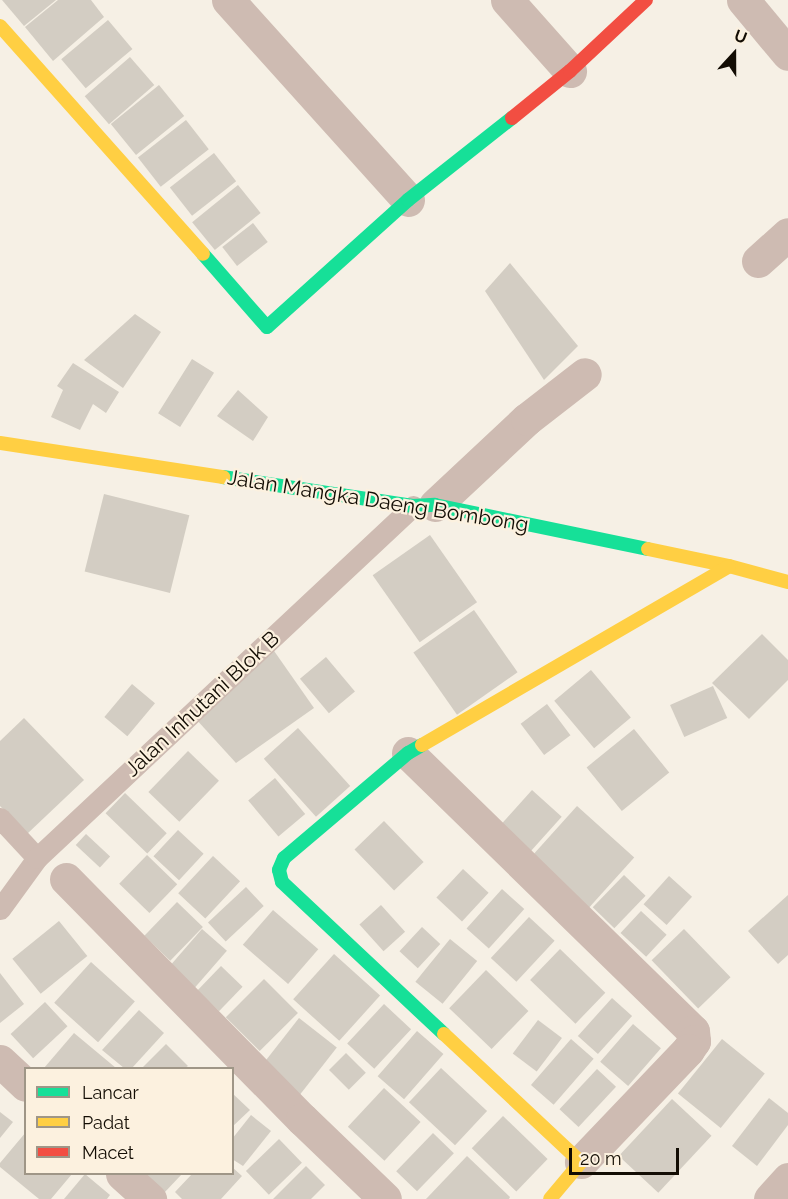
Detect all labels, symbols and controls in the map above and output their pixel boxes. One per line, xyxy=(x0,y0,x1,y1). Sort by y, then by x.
north arrow xyxy=(704,24,764,84)
text: U xyxy=(732,26,750,48)
street label: Jalan Mangka Daeng Bombong xyxy=(226,465,530,537)
street label: Jalan Inhutani Blok B xyxy=(120,626,284,782)
legend xyxy=(24,1067,234,1175)
text: Lancar xyxy=(82,1082,139,1103)
text: Padat xyxy=(82,1112,130,1133)
scale bar xyxy=(572,1136,682,1174)
text: Macet xyxy=(82,1142,134,1163)
text: 20 m xyxy=(580,1148,622,1169)

